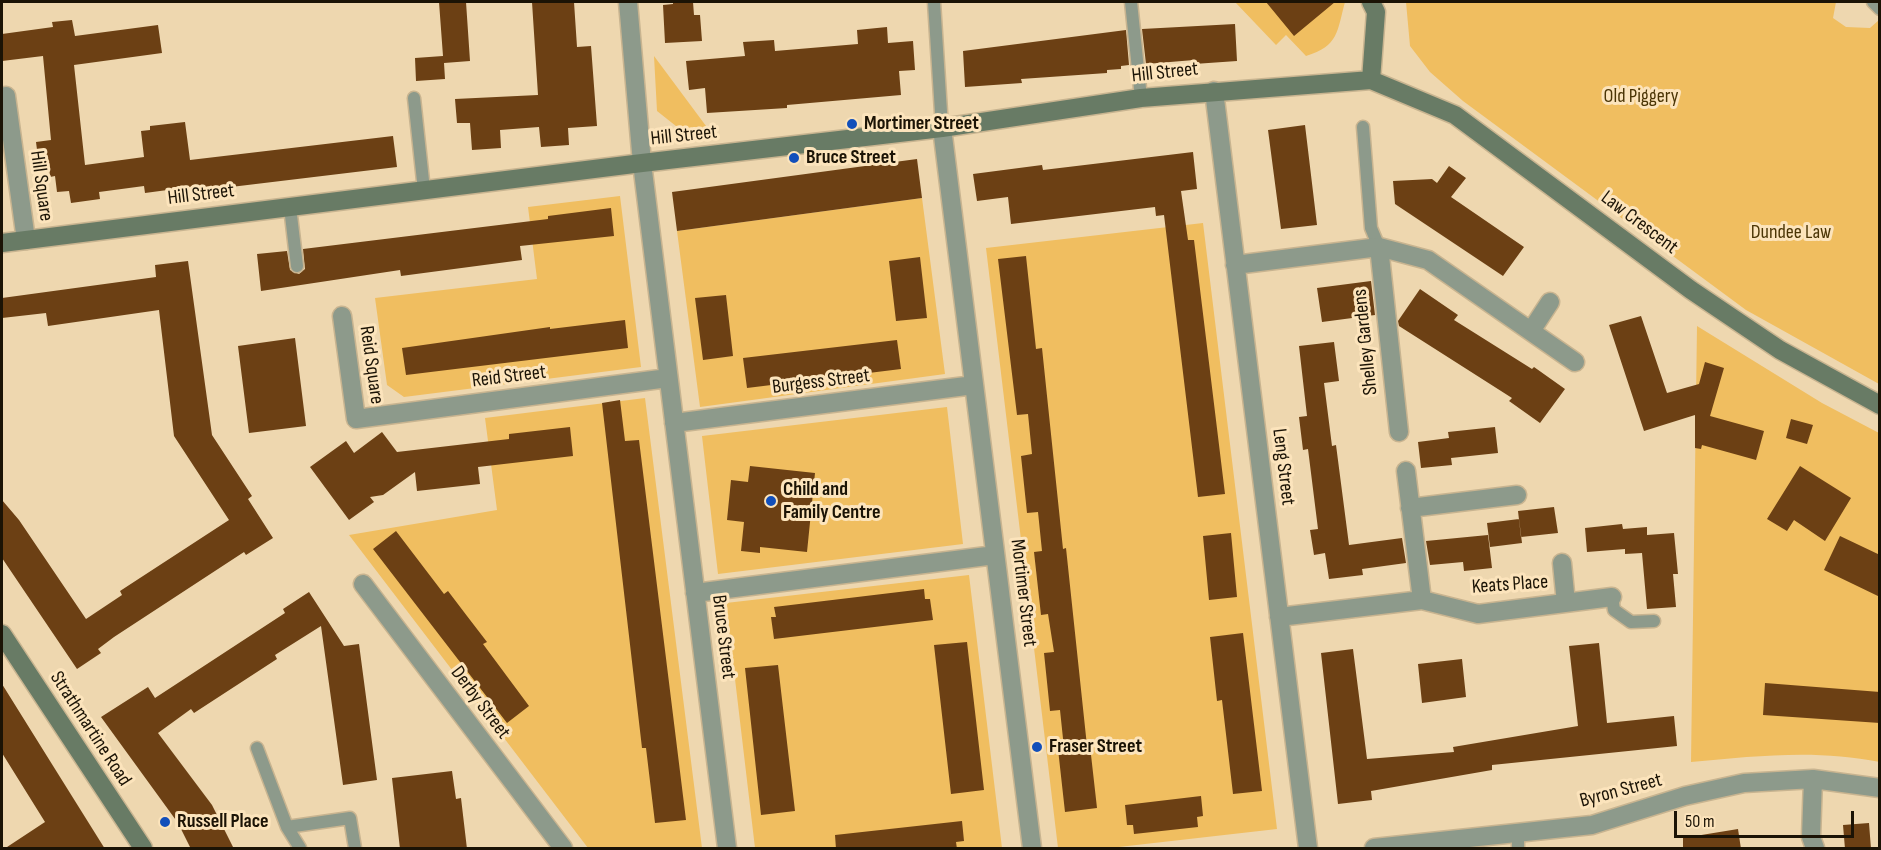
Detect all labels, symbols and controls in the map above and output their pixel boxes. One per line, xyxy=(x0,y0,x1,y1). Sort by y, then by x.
street label: Hill Street xyxy=(1131,58,1199,88)
park label: Old Piggery xyxy=(1604,85,1678,109)
place label: Mortimer Street xyxy=(864,112,979,136)
marker: Mortimer Street xyxy=(845,117,859,131)
street label: Hill Street xyxy=(650,121,718,151)
place label: Bruce Street xyxy=(806,146,896,170)
street label: Hill Square xyxy=(24,149,58,223)
marker: Bruce Street xyxy=(787,151,801,165)
street label: Hill Street xyxy=(166,179,236,211)
street label: Law Crescent xyxy=(1596,186,1682,260)
park label: Dundee Law xyxy=(1751,221,1831,245)
street label: Shelley Gardens xyxy=(1348,288,1384,396)
street label: Reid Square xyxy=(354,324,388,406)
street label: Reid Street xyxy=(471,361,547,393)
street label: Burgess Street xyxy=(771,364,871,400)
street label: Leng Street xyxy=(1266,427,1300,507)
place label: Child and Family Centre xyxy=(783,478,880,525)
marker: Child and Family Centre xyxy=(764,494,778,508)
street label: Mortimer Street xyxy=(1005,538,1041,648)
street label: Keats Place xyxy=(1471,570,1549,600)
street label: Bruce Street xyxy=(706,594,740,680)
street label: Derby Street xyxy=(445,662,515,744)
street label: Strathmartine Road xyxy=(44,667,136,791)
place label: Fraser Street xyxy=(1049,735,1142,759)
marker: Fraser Street xyxy=(1030,740,1044,754)
street label: Byron Street xyxy=(1577,769,1665,813)
scale bar xyxy=(1677,799,1857,837)
place label: Russell Place xyxy=(177,810,269,834)
text: 50 m xyxy=(1685,811,1715,832)
marker: Russell Place xyxy=(158,815,172,829)

